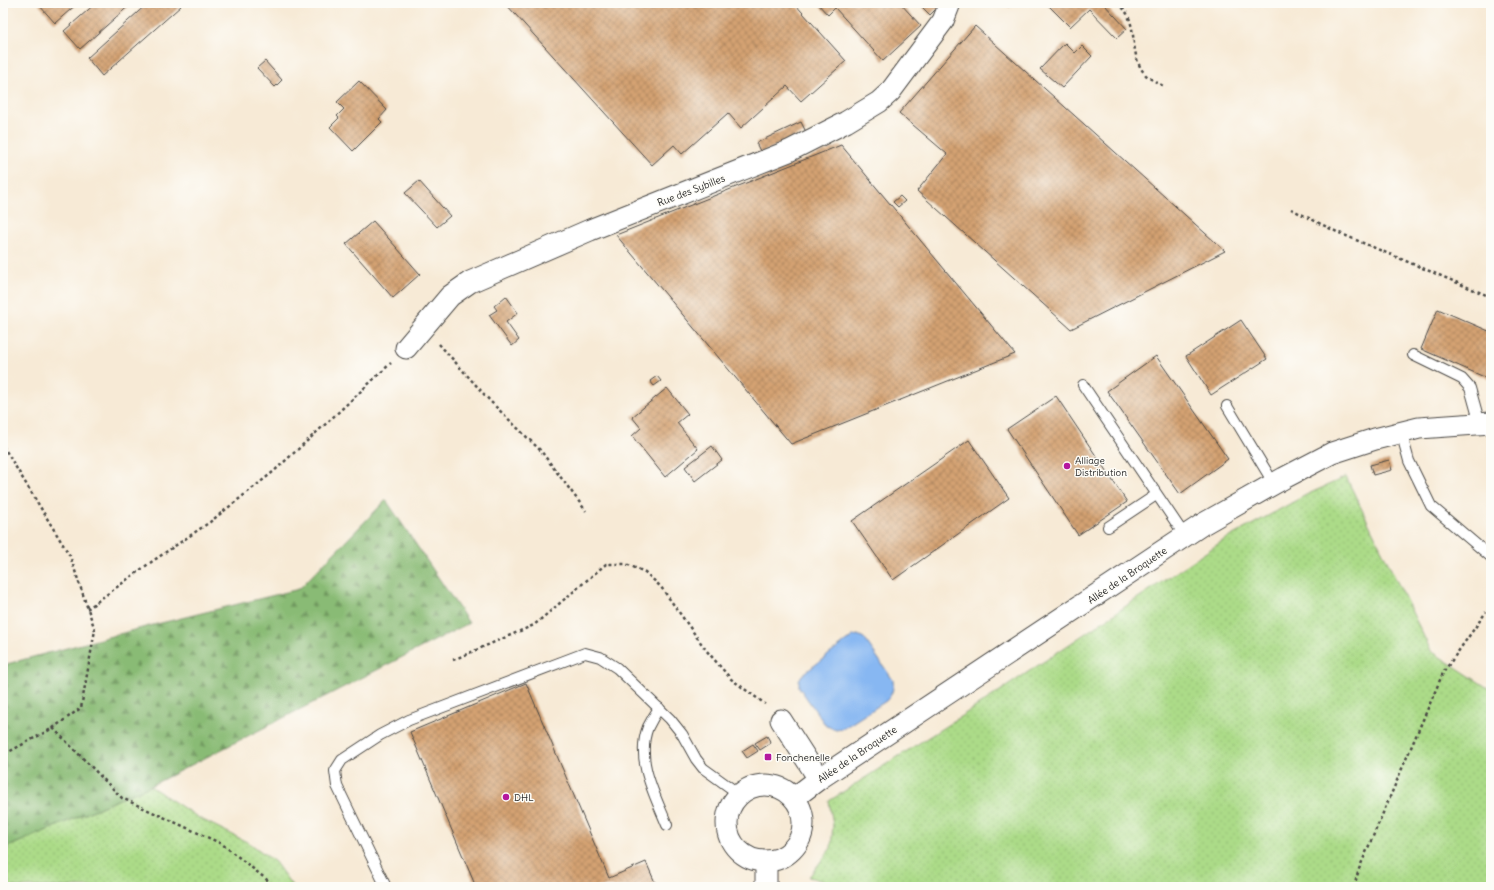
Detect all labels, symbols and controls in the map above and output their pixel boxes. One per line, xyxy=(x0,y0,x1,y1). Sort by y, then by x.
street label: Rue des Sybilles xyxy=(656,171,727,209)
place label: Alliage Distribution xyxy=(1075,454,1127,479)
marker: Alliage Distribution xyxy=(1062,461,1072,471)
street label: Allée de la Broquette xyxy=(1085,544,1169,607)
street label: Allée de la Broquette xyxy=(815,723,899,786)
place label: Fonchenelle xyxy=(776,751,830,764)
marker: Fonchenelle xyxy=(763,752,773,762)
place label: DHL xyxy=(514,791,534,804)
marker: DHL xyxy=(501,792,511,802)

